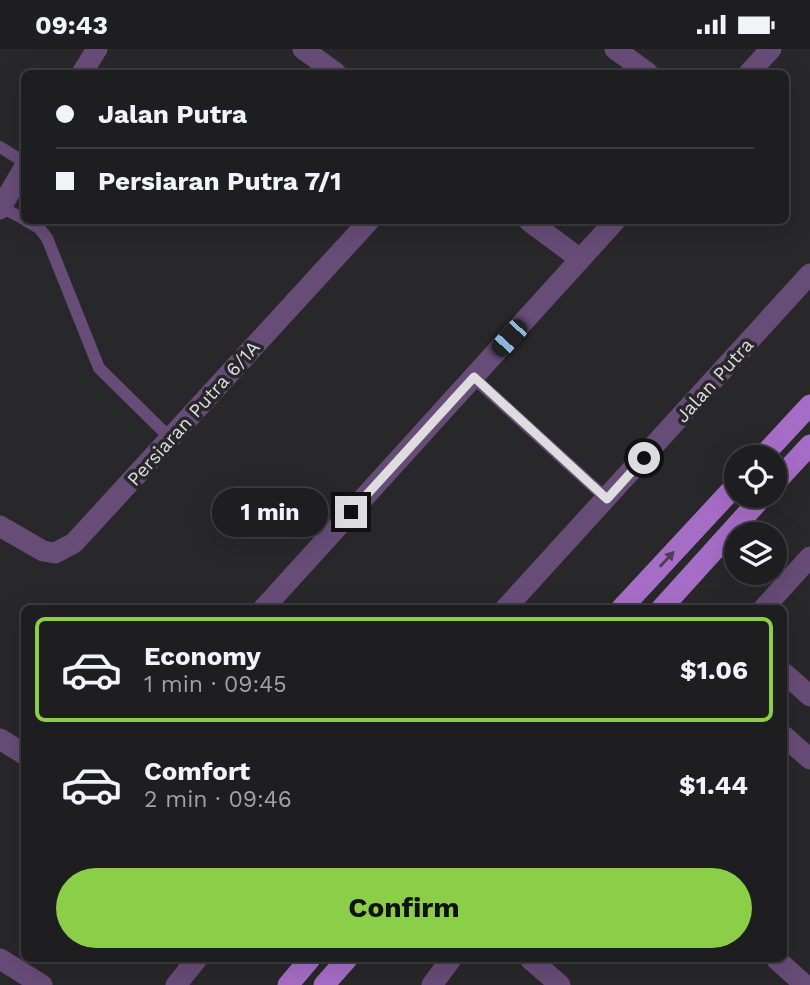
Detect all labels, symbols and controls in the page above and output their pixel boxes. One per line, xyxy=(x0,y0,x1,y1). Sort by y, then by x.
text: 09:43 xyxy=(35,10,108,40)
text: Jalan Putra xyxy=(98,99,247,129)
text: Persiaran Putra 7/1 xyxy=(98,166,341,196)
car xyxy=(488,315,531,361)
street label: Jalan Putra xyxy=(671,333,758,427)
street label: Persiaran Putra 6/1A xyxy=(122,336,265,491)
route start xyxy=(628,442,660,474)
map controls xyxy=(724,445,787,585)
button: locate xyxy=(724,445,787,508)
callout: 1 min xyxy=(211,487,326,537)
route end xyxy=(335,496,367,528)
text: 1 min xyxy=(240,499,300,526)
button: layers xyxy=(724,522,787,585)
one-way arrow xyxy=(659,551,675,568)
icon: car xyxy=(60,638,123,701)
text: Economy xyxy=(144,641,261,671)
text: $1.06 xyxy=(680,655,748,685)
text: 1 min · 09:45 xyxy=(144,671,287,698)
icon: car xyxy=(60,753,123,816)
text: Comfort xyxy=(144,756,250,786)
text: $1.44 xyxy=(679,770,748,800)
text: 2 min · 09:46 xyxy=(144,786,292,813)
button: Confirm xyxy=(56,868,752,948)

